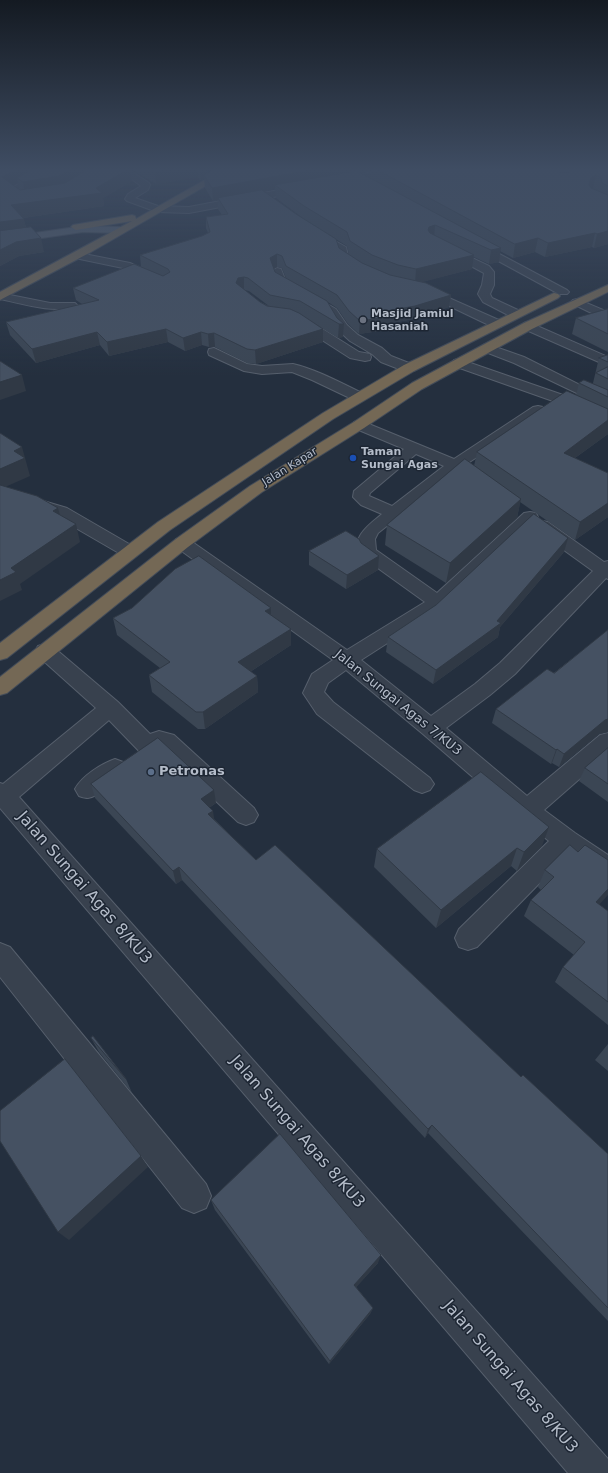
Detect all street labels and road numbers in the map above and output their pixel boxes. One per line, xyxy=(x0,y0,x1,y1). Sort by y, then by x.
street label: Jalan Kapar xyxy=(260,445,320,489)
street label: Jalan Sungai Agas 7/KU3 xyxy=(331,647,465,759)
street label: Jalan Sungai Agas 8/KU3 xyxy=(13,808,155,968)
street label: Jalan Sungai Agas 8/KU3 xyxy=(226,1052,368,1212)
street label: Jalan Sungai Agas 8/KU3 xyxy=(439,1297,581,1457)

